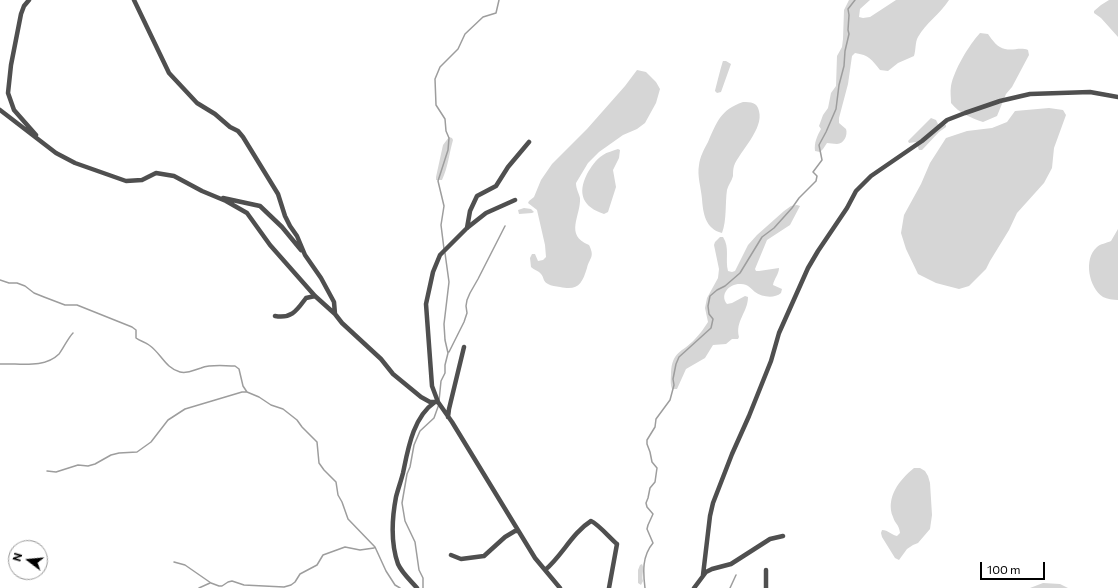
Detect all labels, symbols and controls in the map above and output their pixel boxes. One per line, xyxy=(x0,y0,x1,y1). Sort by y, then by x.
north arrow xyxy=(8,540,48,580)
text: N xyxy=(10,551,24,563)
scale bar xyxy=(982,554,1047,580)
text: 100 m xyxy=(987,562,1021,576)

